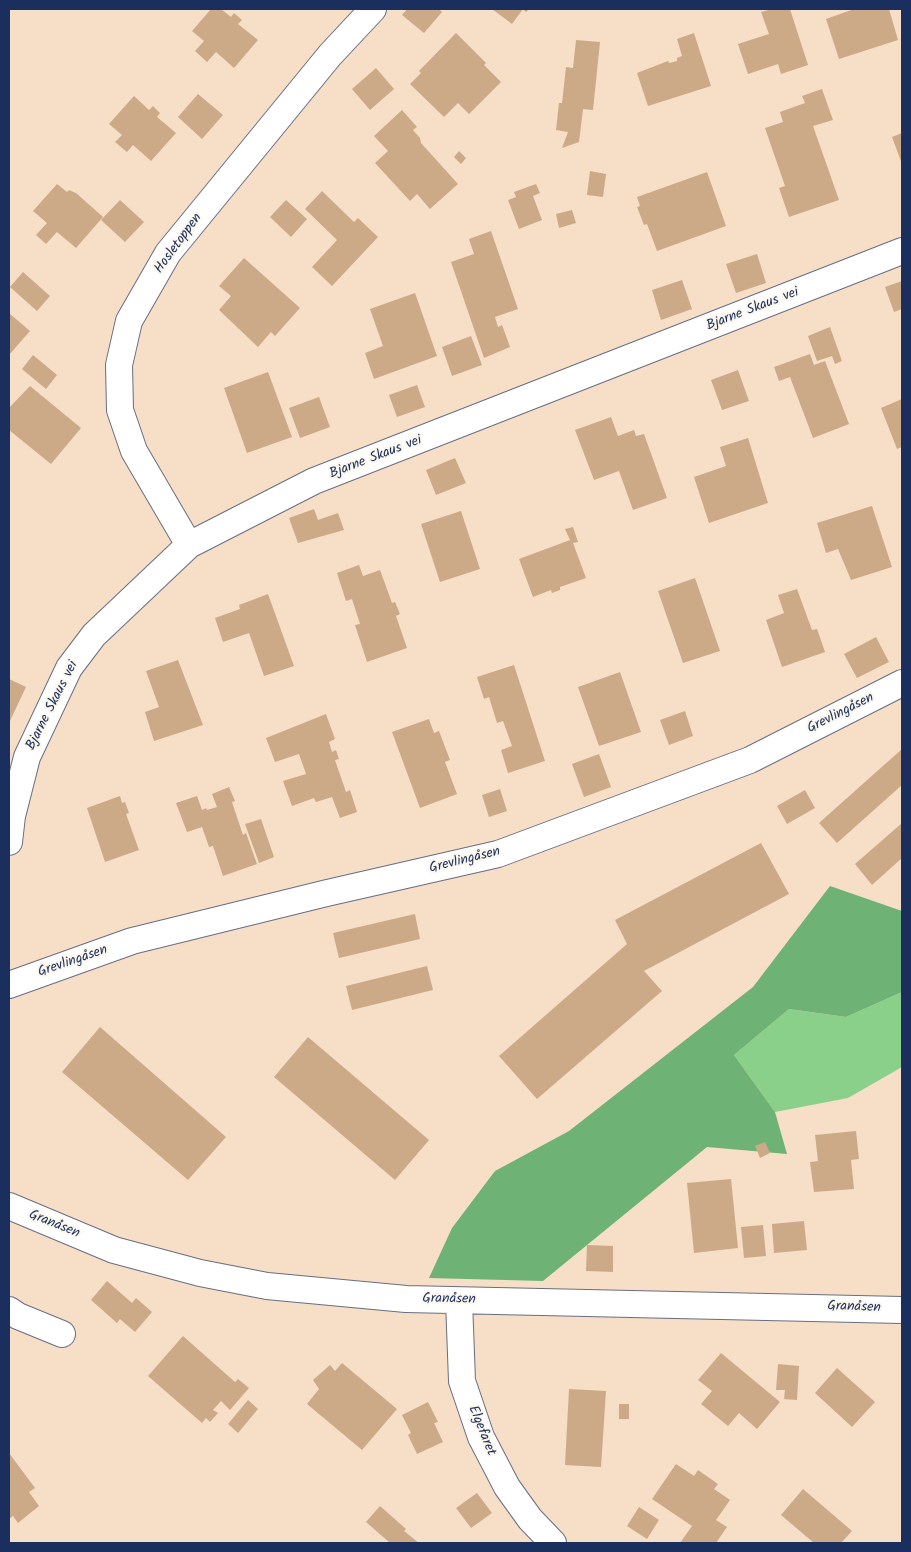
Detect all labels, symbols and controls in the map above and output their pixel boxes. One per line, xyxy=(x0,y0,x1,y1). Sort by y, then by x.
street label: Hosletoppen xyxy=(152,211,206,277)
street label: Bjarne Skaus vei xyxy=(704,285,802,335)
street label: Bjarne Skaus vei xyxy=(327,433,425,483)
street label: Bjarne Skaus vei xyxy=(23,659,83,753)
street label: Grevlingåsen xyxy=(805,690,877,738)
street label: Grevlingåsen xyxy=(428,844,502,878)
street label: Grevlingåsen xyxy=(36,942,110,982)
street label: Granåsen xyxy=(26,1207,82,1243)
street label: Granåsen xyxy=(422,1291,476,1309)
street label: Granåsen xyxy=(827,1299,881,1317)
street label: Elgefaret xyxy=(463,1403,499,1459)

